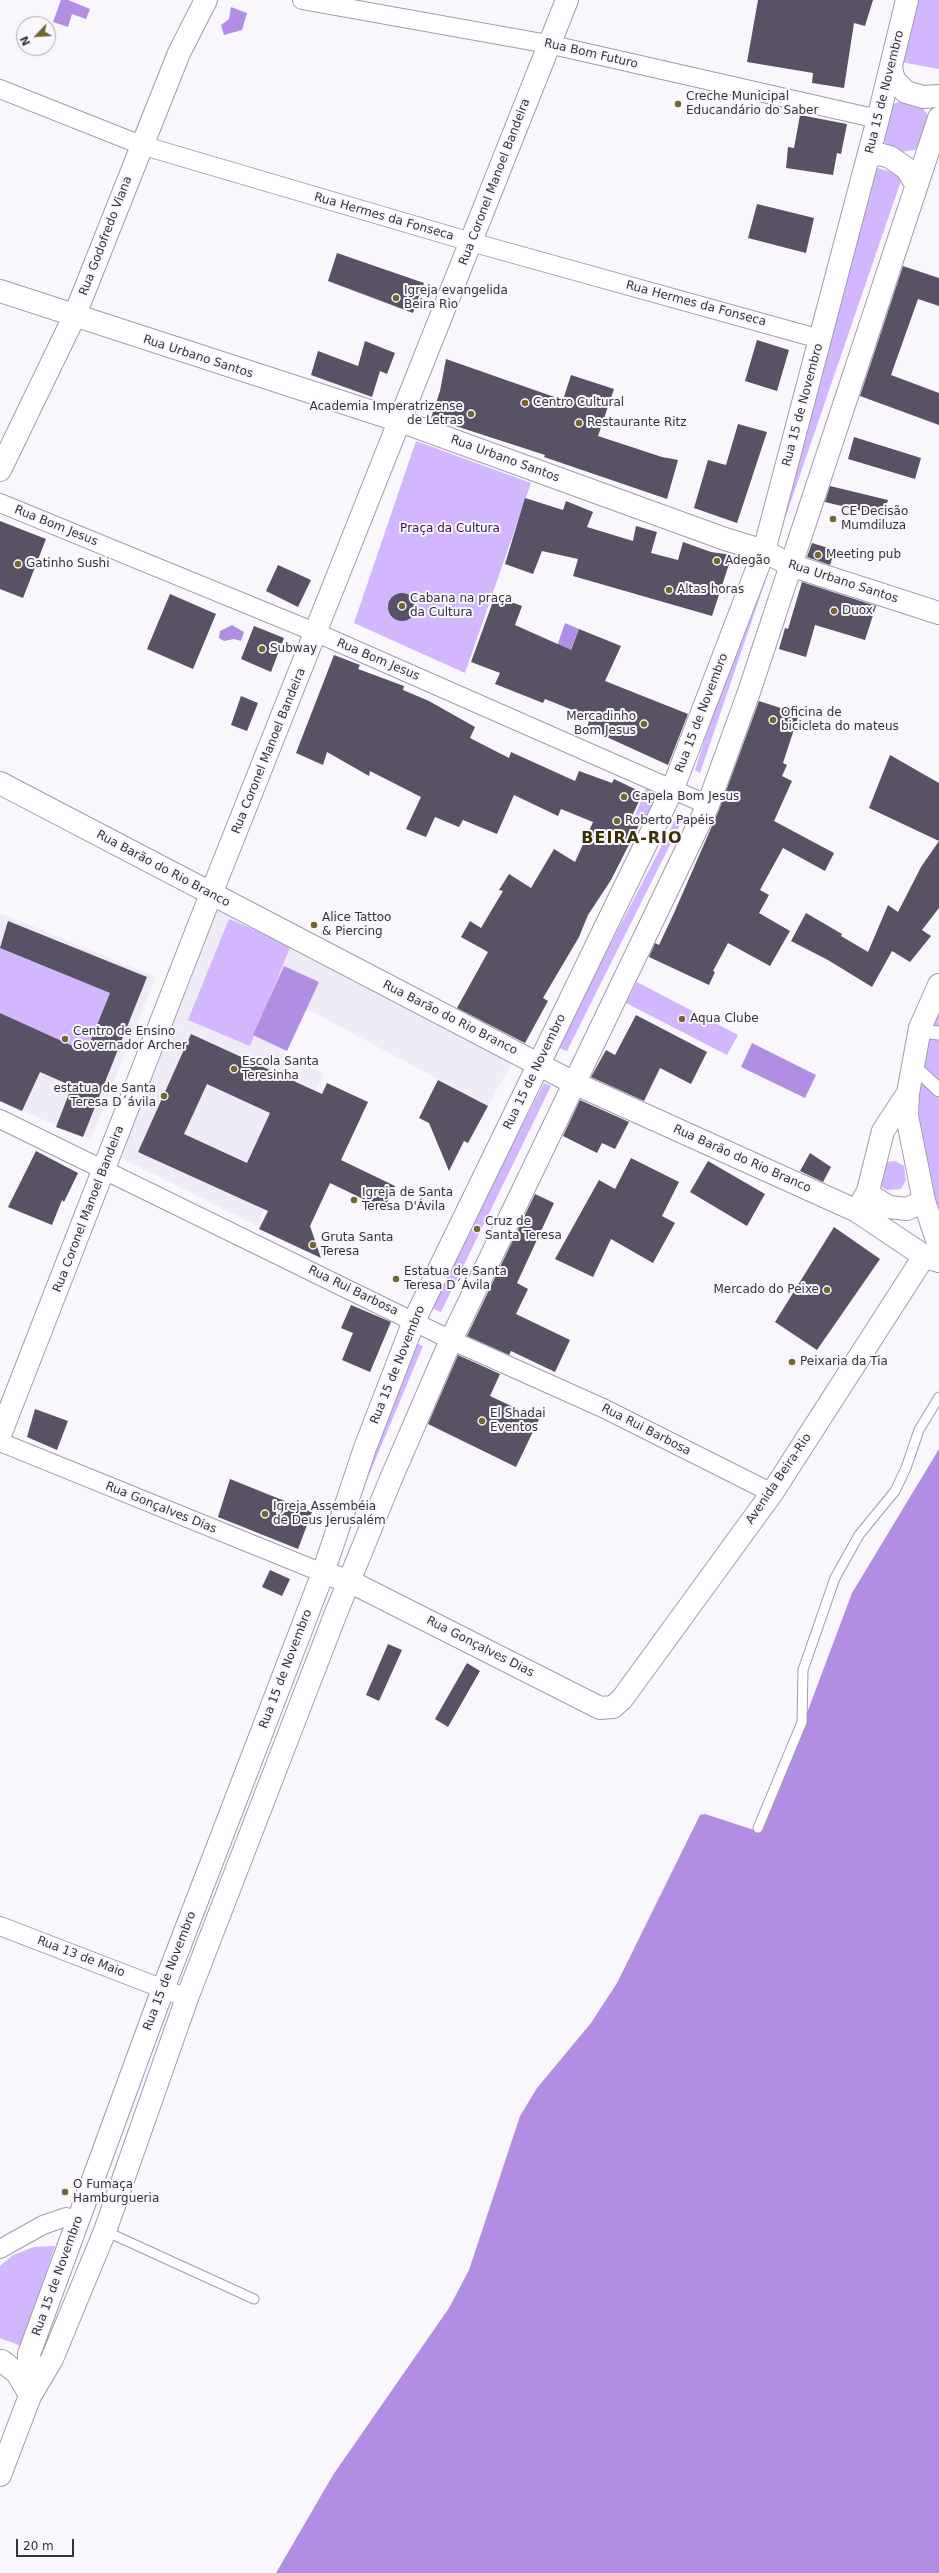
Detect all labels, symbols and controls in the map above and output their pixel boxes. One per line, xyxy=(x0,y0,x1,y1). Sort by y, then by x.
north arrow xyxy=(16,16,56,56)
street label: Rua 15 de Novembro xyxy=(863,29,907,155)
text: N xyxy=(18,34,33,48)
street label: Rua Bom Futuro xyxy=(543,36,639,72)
place label: Creche Municipal Educandário do Saber xyxy=(686,90,818,118)
street label: Rua Coronel Manoel Bandeira xyxy=(456,97,534,267)
marker: Creche Municipal Educandário do Saber xyxy=(673,99,683,109)
street label: Rua Godofredo Viana xyxy=(77,174,135,298)
street label: Rua Hermes da Fonseca xyxy=(313,190,455,244)
street label: Rua Hermes da Fonseca xyxy=(624,278,768,330)
place label: Igreja evangelida Beira Rio xyxy=(404,284,508,312)
marker: Igreja evangelida Beira Rio xyxy=(391,293,401,303)
street label: Rua Urbano Santos xyxy=(141,332,255,382)
street label: Rua 15 de Novembro xyxy=(780,342,826,468)
place label: Centro Cultural xyxy=(533,396,624,410)
marker: Centro Cultural xyxy=(520,398,530,408)
place label: Academia Imperatrizense de Letras xyxy=(309,400,463,428)
marker: Academia Imperatrizense de Letras xyxy=(466,409,476,419)
place label: Restaurante Ritz xyxy=(587,416,687,430)
marker: Restaurante Ritz xyxy=(574,418,584,428)
street label: Rua Urbano Santos xyxy=(449,433,561,485)
street label: Rua Bom Jesus xyxy=(12,503,100,549)
place label: CE Decisão Mumdiluza xyxy=(841,505,908,533)
marker: CE Decisão Mumdiluza xyxy=(828,514,838,524)
park label: Praça da Cultura xyxy=(400,522,500,536)
place label: Meeting pub xyxy=(826,548,901,562)
marker: Meeting pub xyxy=(813,550,823,560)
place label: Adegão xyxy=(725,554,770,568)
marker: Adegão xyxy=(712,556,722,566)
place label: Gatinho Sushi xyxy=(26,557,109,571)
street label: Rua Urbano Santos xyxy=(786,557,900,607)
marker: Gatinho Sushi xyxy=(13,559,23,569)
place label: Altas horas xyxy=(677,583,744,597)
marker: Altas horas xyxy=(664,585,674,595)
place label: Cabana na praça da Cultura xyxy=(410,592,512,620)
marker: Cabana na praça da Cultura xyxy=(397,601,407,611)
place label: Duox xyxy=(842,604,873,618)
marker: Duox xyxy=(829,606,839,616)
street label: Rua Bom Jesus xyxy=(334,636,422,684)
place label: Subway xyxy=(270,642,317,656)
marker: Subway xyxy=(257,644,267,654)
street label: Rua 15 de Novembro xyxy=(673,651,731,775)
street label: Rua Coronel Manoel Bandeira xyxy=(229,666,309,836)
place label: Oficina de bicicleta do mateus xyxy=(781,706,899,734)
place label: Mercadinho Bom Jesus xyxy=(566,710,636,738)
marker: Oficina de bicicleta do mateus xyxy=(768,715,778,725)
marker: Mercadinho Bom Jesus xyxy=(639,719,649,729)
place label: Capela Bom Jesus xyxy=(632,790,739,804)
marker: Capela Bom Jesus xyxy=(619,792,629,802)
place label: Roberto Papéis xyxy=(625,814,715,828)
marker: Roberto Papéis xyxy=(612,816,622,826)
street label: Rua Barão do Rio Branco xyxy=(94,828,232,910)
district label: BEIRA-RIO xyxy=(581,829,683,849)
place label: Alice Tattoo & Piercing xyxy=(322,911,391,939)
marker: Alice Tattoo & Piercing xyxy=(309,920,319,930)
street label: Rua Barão do Rio Branco xyxy=(380,978,520,1058)
street label: Rua 15 de Novembro xyxy=(501,1012,569,1132)
place label: Aqua Clube xyxy=(690,1012,759,1026)
marker: Aqua Clube xyxy=(677,1014,687,1024)
place label: Centro de Ensino Governador Archer xyxy=(73,1025,187,1053)
marker: Centro de Ensino Governador Archer xyxy=(60,1034,70,1044)
place label: Escola Santa Teresinha xyxy=(242,1055,319,1083)
marker: Escola Santa Teresinha xyxy=(229,1064,239,1074)
place label: estatua de Santa Teresa D´ávila xyxy=(53,1082,156,1110)
marker: estatua de Santa Teresa D´ávila xyxy=(159,1091,169,1101)
street label: Rua Barão do Rio Branco xyxy=(671,1122,813,1196)
street label: Rua Coronel Manoel Bandeira xyxy=(50,1124,128,1294)
place label: Igreja de Santa Teresa D'Ávila xyxy=(362,1186,453,1214)
marker: Igreja de Santa Teresa D'Ávila xyxy=(349,1195,359,1205)
place label: Cruz de Santa Teresa xyxy=(485,1215,562,1243)
marker: Cruz de Santa Teresa xyxy=(472,1224,482,1234)
place label: Gruta Santa Teresa xyxy=(321,1231,393,1259)
marker: Gruta Santa Teresa xyxy=(308,1240,318,1250)
street label: Rua Rui Barbosa xyxy=(306,1263,400,1319)
place label: Estatua de Santa Teresa D´Ávila xyxy=(404,1265,507,1293)
marker: Estatua de Santa Teresa D´Ávila xyxy=(391,1274,401,1284)
place label: Mercado do Peixe xyxy=(713,1283,819,1297)
marker: Mercado do Peixe xyxy=(822,1285,832,1295)
street label: Rua 15 de Novembro xyxy=(368,1304,428,1426)
place label: Peixaria da Tia xyxy=(800,1355,888,1369)
marker: Peixaria da Tia xyxy=(787,1357,797,1367)
street label: Rua Rui Barbosa xyxy=(599,1401,693,1459)
place label: El Shadai Eventos xyxy=(490,1407,546,1435)
marker: El Shadai Eventos xyxy=(477,1416,487,1426)
street label: Avenida Beira-Rio xyxy=(743,1431,815,1527)
street label: Rua Gonçalves Dias xyxy=(103,1479,219,1537)
place label: Igreja Assembéia de Deus Jerusalém xyxy=(273,1500,386,1528)
marker: Igreja Assembéia de Deus Jerusalém xyxy=(260,1509,270,1519)
street label: Rua 15 de Novembro xyxy=(257,1607,315,1731)
street label: Rua Gonçalves Dias xyxy=(424,1614,536,1680)
street label: Rua 15 de Novembro xyxy=(141,1909,199,2033)
street label: Rua 13 de Maio xyxy=(35,1934,127,1980)
place label: O Fumaça Hamburgueria xyxy=(73,2178,159,2206)
marker: O Fumaça Hamburgueria xyxy=(60,2187,70,2197)
street label: Rua 15 de Novembro xyxy=(30,2214,86,2338)
scale bar xyxy=(18,2531,76,2557)
text: 20 m xyxy=(23,2539,54,2553)

